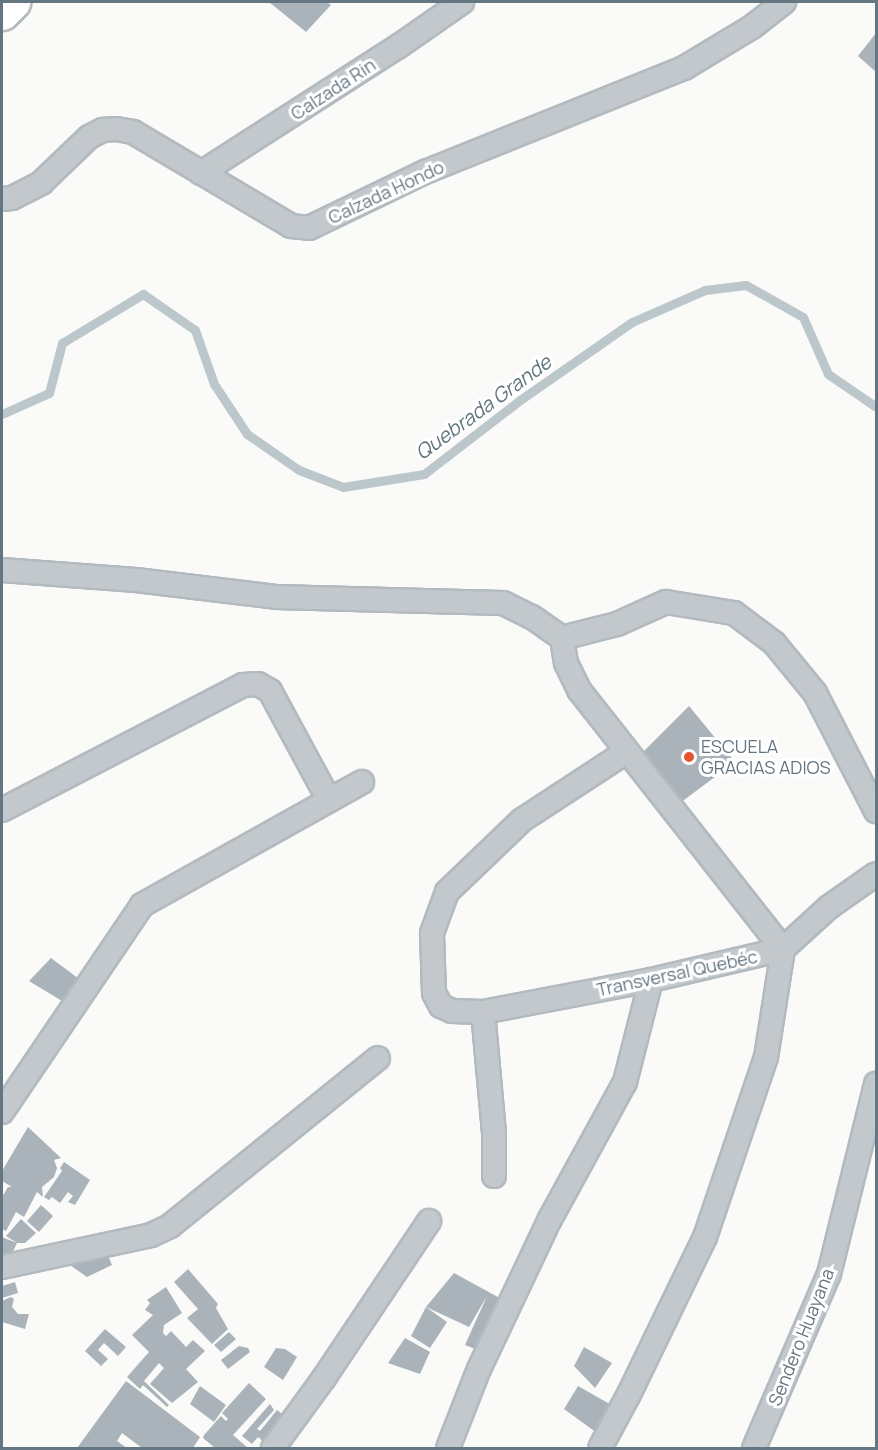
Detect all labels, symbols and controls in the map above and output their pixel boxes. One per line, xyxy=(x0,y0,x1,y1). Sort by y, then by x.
street label: Calzada Rin xyxy=(287,54,379,124)
street label: Calzada Hondo xyxy=(325,156,447,228)
water label: Quebrada Grande xyxy=(410,350,556,464)
place label: ESCUELA GRACIAS ADIOS xyxy=(701,736,831,778)
marker: ESCUELA GRACIAS ADIOS xyxy=(682,750,696,764)
street label: Transversal Quebéc xyxy=(595,945,759,1001)
street label: Sendero Huayana xyxy=(764,1265,838,1409)

